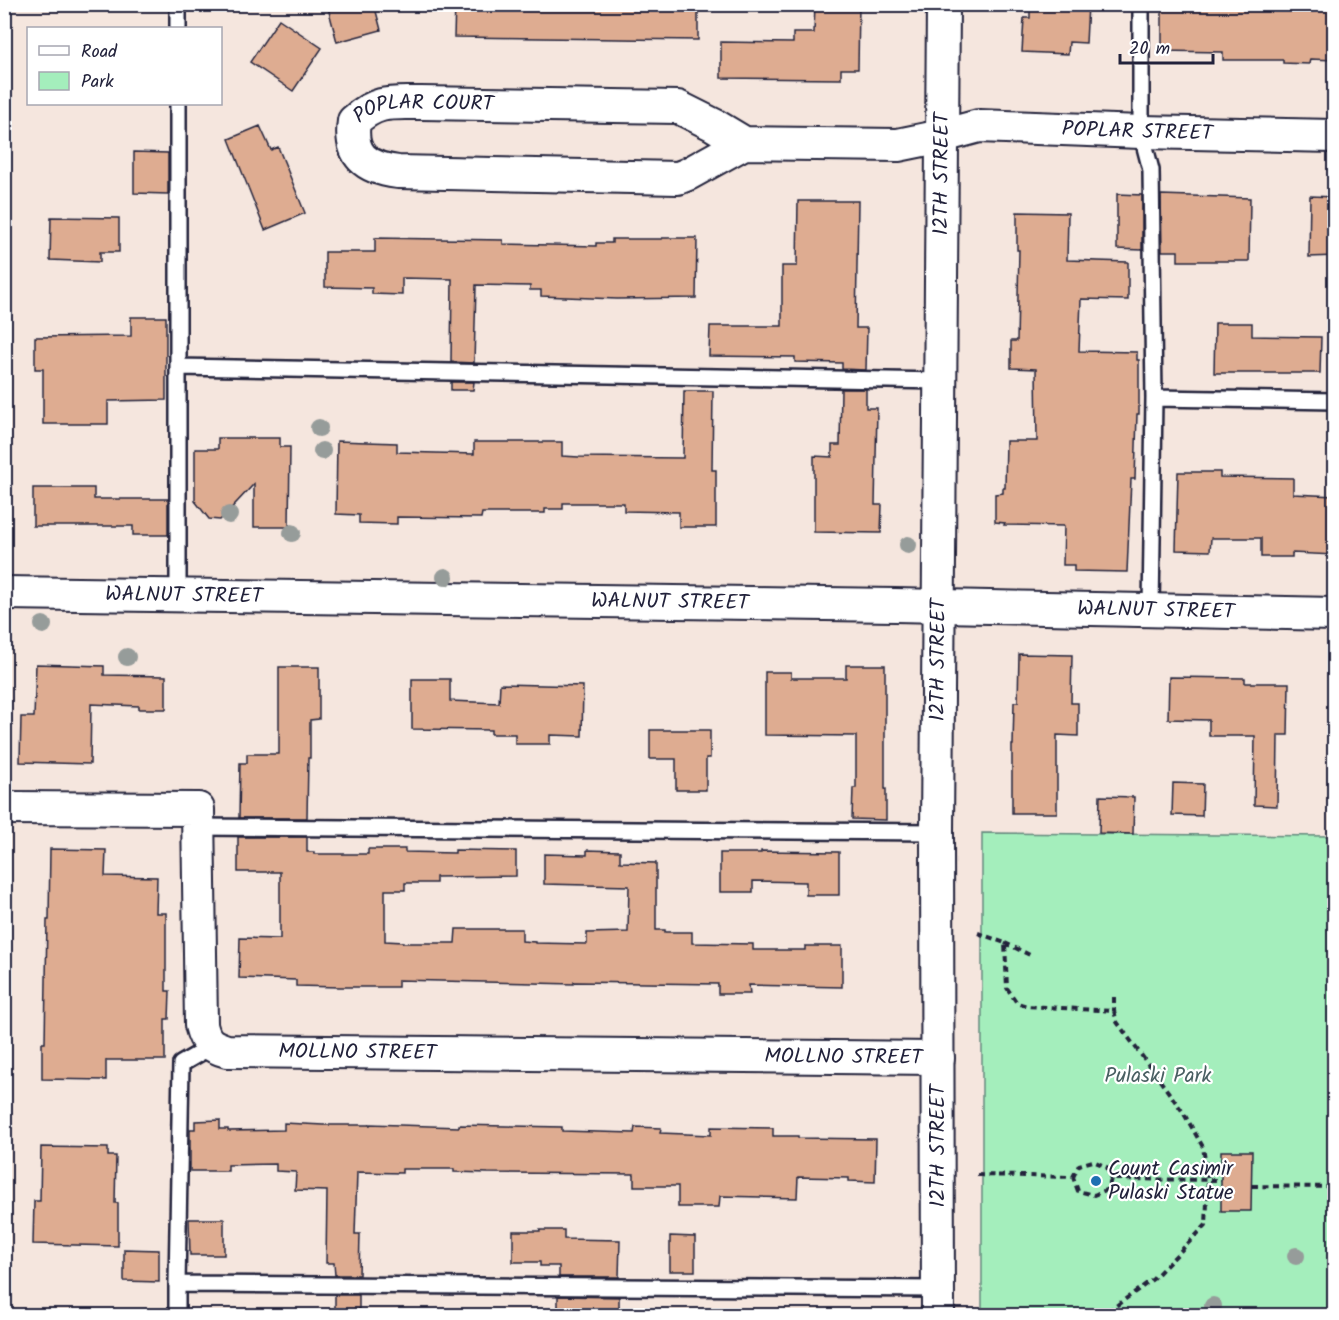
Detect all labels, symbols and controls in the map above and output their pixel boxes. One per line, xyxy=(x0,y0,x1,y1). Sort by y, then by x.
legend xyxy=(27,27,222,105)
scale bar xyxy=(1120,27,1213,65)
text: 20 m xyxy=(1129,35,1170,64)
text: Road xyxy=(81,38,118,67)
text: Park xyxy=(81,68,114,97)
street label: POPLAR COURT xyxy=(346,86,496,132)
street label: 12TH STREET xyxy=(925,111,959,236)
street label: POPLAR STREET xyxy=(1061,113,1215,150)
street label: WALNUT STREET xyxy=(105,578,265,613)
street label: WALNUT STREET xyxy=(591,584,751,620)
street label: WALNUT STREET xyxy=(1077,592,1237,628)
street label: 12TH STREET xyxy=(921,597,955,722)
street label: MOLLNO STREET xyxy=(278,1035,439,1070)
street label: MOLLNO STREET xyxy=(764,1040,925,1074)
park label: Pulaski Park xyxy=(1105,1060,1212,1093)
street label: 12TH STREET xyxy=(922,1083,955,1207)
place label: Count Casimir Pulaski Statue xyxy=(1108,1153,1234,1210)
marker: Count Casimir Pulaski Statue xyxy=(1089,1174,1103,1188)

